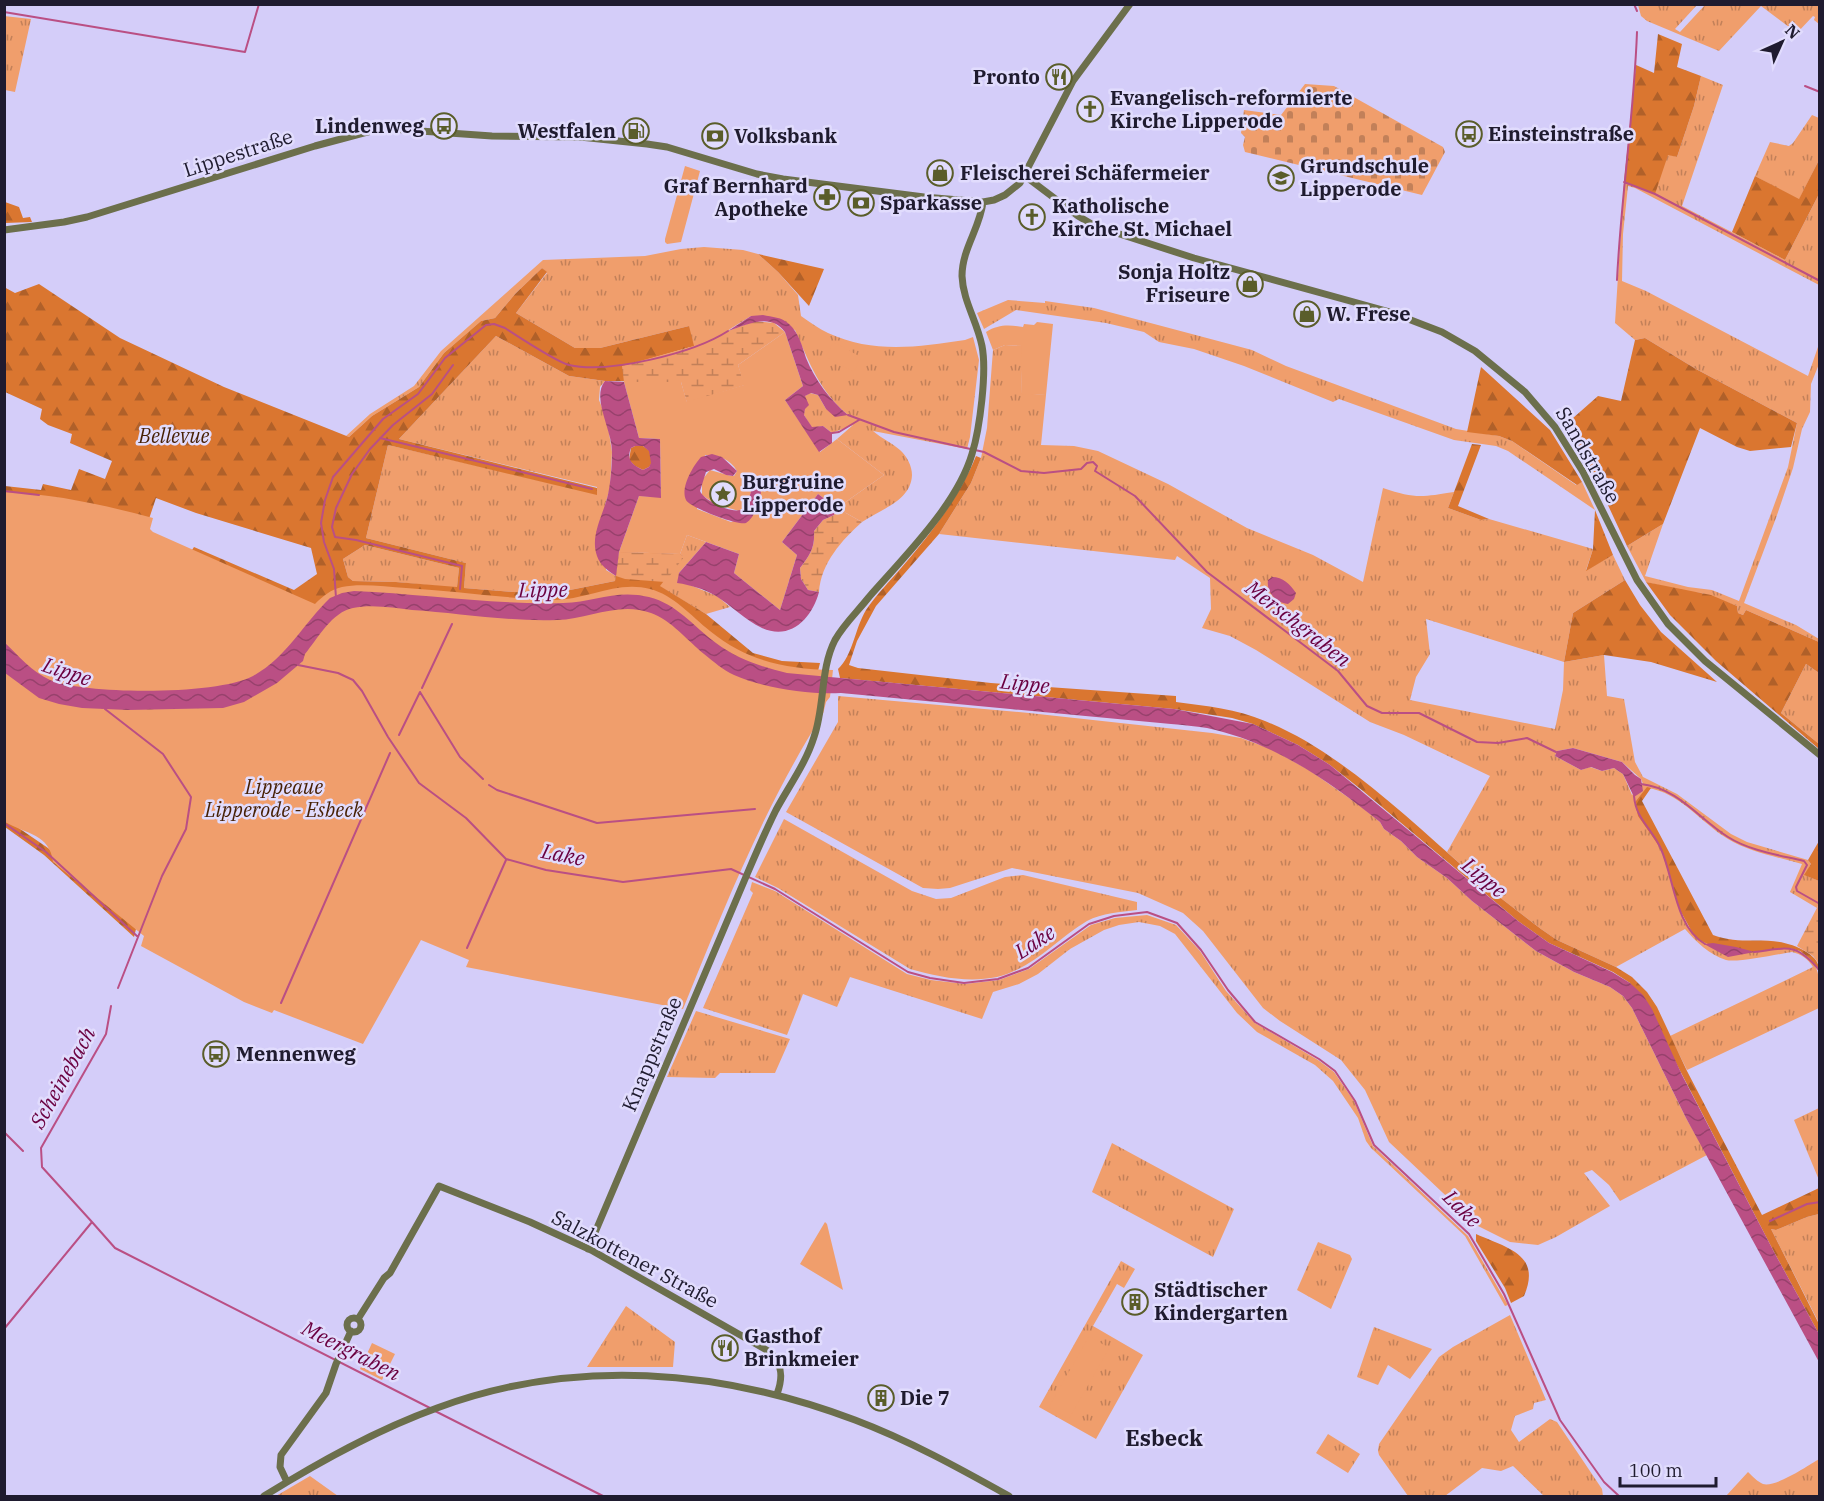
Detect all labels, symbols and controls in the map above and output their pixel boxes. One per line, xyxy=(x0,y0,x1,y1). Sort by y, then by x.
north arrow xyxy=(1752,12,1812,72)
text: N xyxy=(1781,20,1804,43)
restaurant icon: Pronto xyxy=(1044,62,1074,92)
place label: Pronto xyxy=(973,63,1040,90)
place label: Evangelisch-reformierte Kirche Lipperode xyxy=(1110,84,1352,134)
church icon: Evangelisch-reformierte Kirche Lipperode xyxy=(1075,94,1105,124)
bus stop icon: Lindenweg xyxy=(429,111,459,141)
place label: Lindenweg xyxy=(315,112,424,139)
fuel station icon: Westfalen xyxy=(621,116,651,146)
place label: Westfalen xyxy=(518,117,616,144)
bus stop icon: Einsteinstraße xyxy=(1454,119,1484,149)
place label: Einsteinstraße xyxy=(1488,120,1634,147)
bank icon: Volksbank xyxy=(700,121,730,151)
street label: Lippestraße xyxy=(180,122,296,183)
place label: Volksbank xyxy=(734,122,837,149)
place label: Grundschule Lipperode xyxy=(1300,152,1429,202)
shop icon: Fleischerei Schäfermeier xyxy=(925,158,955,188)
place label: Fleischerei Schäfermeier xyxy=(960,159,1210,186)
school or university icon: Grundschule Lipperode xyxy=(1266,163,1296,193)
place label: Graf Bernhard Apotheke xyxy=(663,172,808,222)
pharmacy icon: Graf Bernhard Apotheke xyxy=(812,182,842,212)
bank icon: Sparkasse xyxy=(846,188,876,218)
place label: Sparkasse xyxy=(880,189,982,216)
place label: Katholische Kirche St. Michael xyxy=(1052,192,1232,242)
church icon: Katholische Kirche St. Michael xyxy=(1017,202,1047,232)
place label: Sonja Holtz Friseure xyxy=(1118,258,1230,308)
shop icon: Sonja Holtz Friseure xyxy=(1235,269,1265,299)
shop icon: W. Frese xyxy=(1292,299,1322,329)
place label: W. Frese xyxy=(1326,300,1411,327)
street label: Sandstraße xyxy=(1550,401,1627,508)
park label: Bellevue xyxy=(138,422,210,449)
place label: Burgruine Lipperode xyxy=(742,468,844,518)
place icon: Burgruine Lipperode xyxy=(708,479,738,509)
water label: Merschgraben xyxy=(1240,573,1357,673)
water label: Lippe xyxy=(517,575,569,603)
water label: Lippe xyxy=(38,650,96,692)
water label: Lippe xyxy=(998,666,1052,700)
park label: Lippeaue Lipperode - Esbeck xyxy=(204,773,364,823)
water label: Lake xyxy=(538,836,588,872)
water label: Lippe xyxy=(1456,850,1513,904)
water label: Lake xyxy=(1008,917,1061,965)
street label: Knappstraße xyxy=(615,992,688,1115)
water label: Scheinebach xyxy=(22,1021,102,1134)
bus stop icon: Mennenweg xyxy=(201,1039,231,1069)
place label: Mennenweg xyxy=(236,1040,356,1067)
water label: Lake xyxy=(1437,1182,1488,1234)
street label: Salzkottener Straße xyxy=(547,1203,723,1314)
place label: Städtischer Kindergarten xyxy=(1154,1276,1288,1326)
building icon: Städtischer Kindergarten xyxy=(1120,1287,1150,1317)
water label: Meergraben xyxy=(297,1313,405,1387)
place label: Gasthof Brinkmeier xyxy=(744,1322,859,1372)
restaurant icon: Gasthof Brinkmeier xyxy=(710,1333,740,1363)
building icon: Die 7 xyxy=(866,1383,896,1413)
place label: Die 7 xyxy=(900,1384,950,1411)
district label: Esbeck xyxy=(1125,1423,1203,1452)
scale bar xyxy=(1620,1450,1716,1488)
text: 100 m xyxy=(1629,1459,1683,1482)

